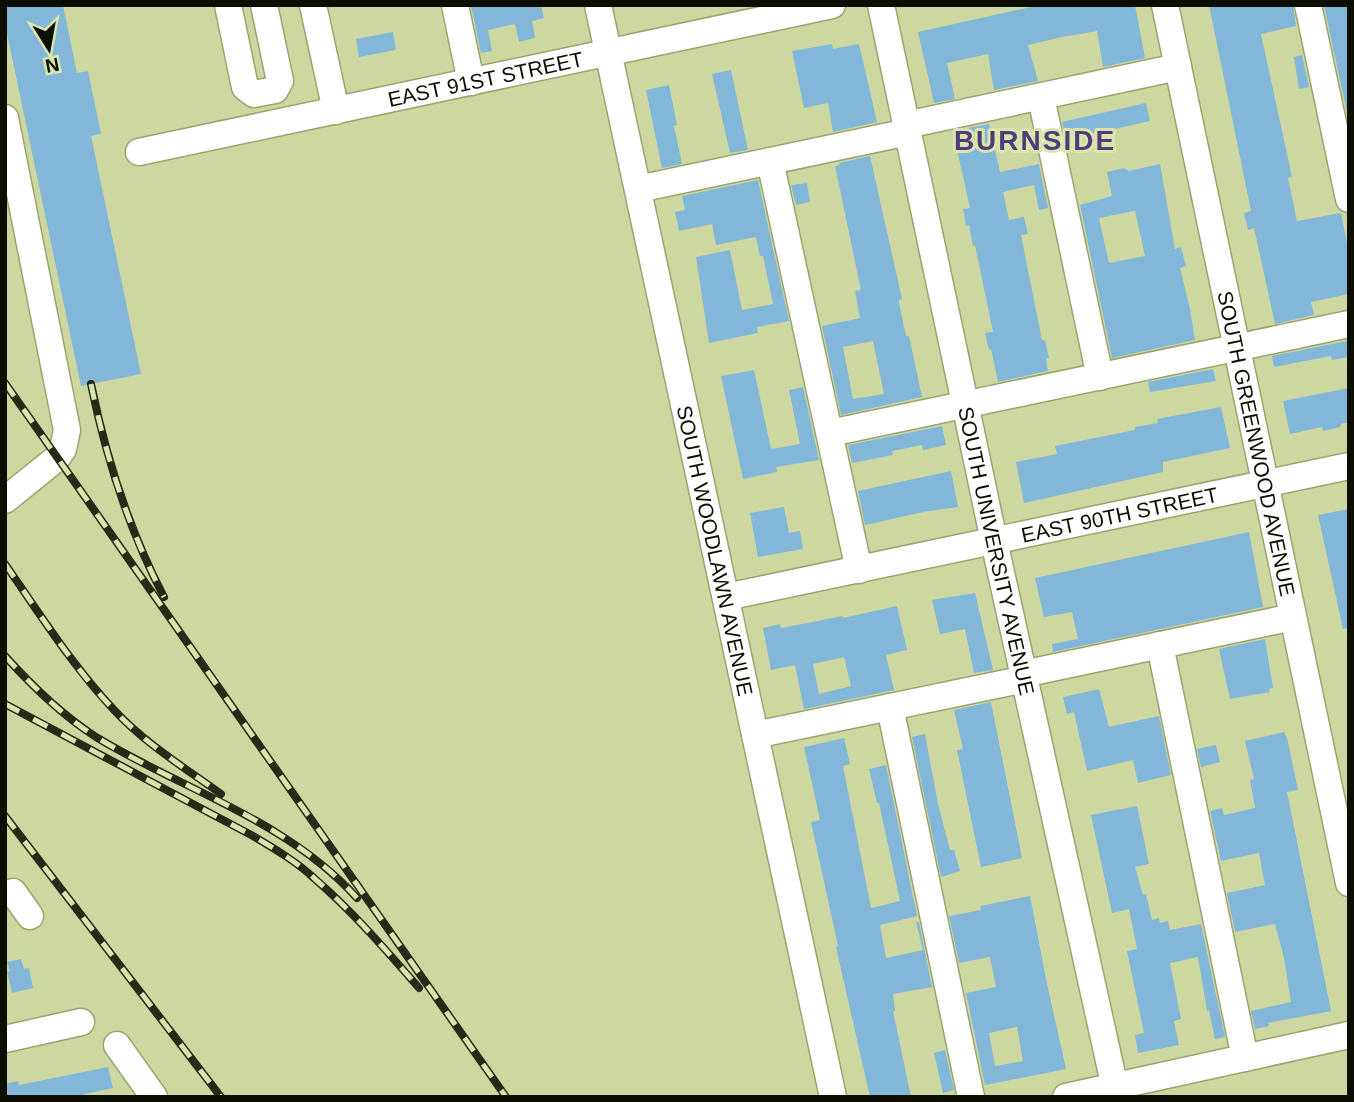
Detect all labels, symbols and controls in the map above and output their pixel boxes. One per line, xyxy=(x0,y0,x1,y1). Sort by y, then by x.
north arrow xyxy=(14,14,84,84)
street label: EAST 91ST STREET xyxy=(386,47,585,110)
text: N xyxy=(43,54,61,77)
district label: BURNSIDE xyxy=(954,125,1116,156)
street label: SOUTH GREENWOOD AVENUE xyxy=(1214,289,1300,598)
street label: SOUTH WOODLAWN AVENUE xyxy=(673,403,758,698)
street label: SOUTH UNIVERSITY AVENUE xyxy=(954,404,1039,697)
street label: EAST 90TH STREET xyxy=(1019,482,1220,546)

